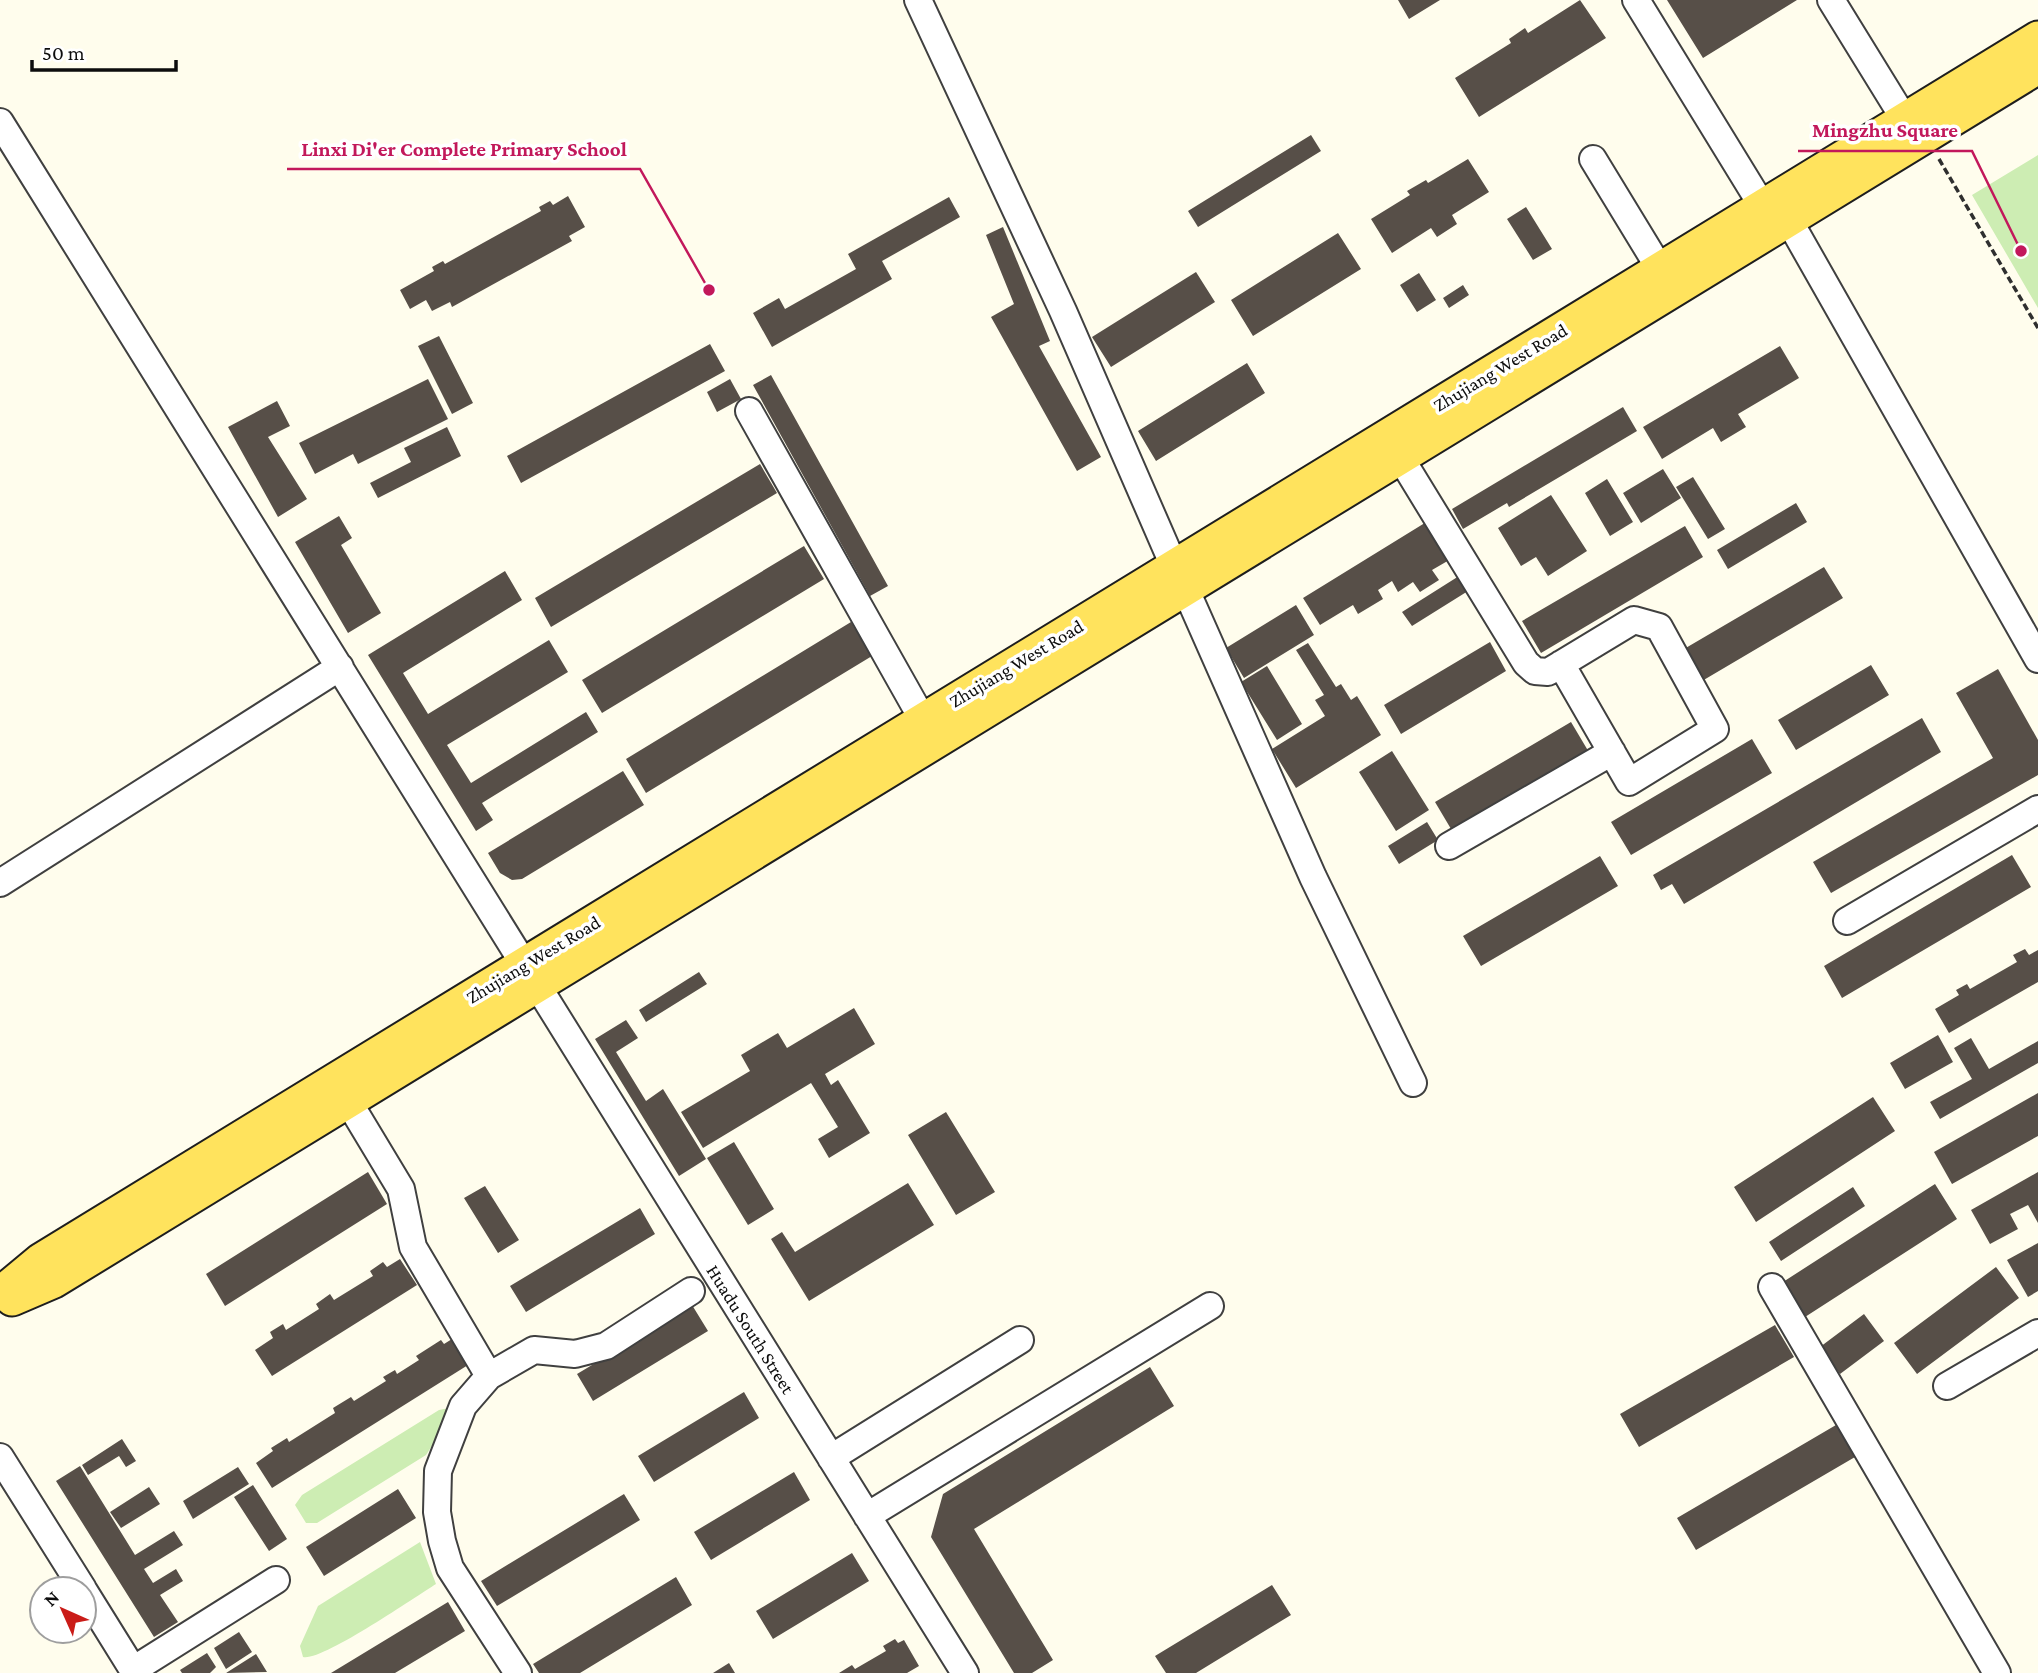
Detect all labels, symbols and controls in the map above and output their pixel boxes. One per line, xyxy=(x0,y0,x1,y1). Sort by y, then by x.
scale bar xyxy=(32,28,175,72)
text: 50 m xyxy=(42,41,85,65)
callout: Mingzhu Square xyxy=(1798,109,1972,151)
text: Mingzhu Square xyxy=(1812,118,1958,142)
callout: Linxi Di'er Complete Primary School xyxy=(287,127,640,169)
text: Linxi Di'er Complete Primary School xyxy=(301,137,627,161)
street label: Zhujiang West Road xyxy=(1430,319,1572,417)
street label: Zhujiang West Road xyxy=(946,615,1088,713)
street label: Zhujiang West Road xyxy=(463,911,605,1009)
street label: Huadu South Street xyxy=(702,1261,799,1398)
north arrow xyxy=(28,1575,98,1645)
text: N xyxy=(39,1586,63,1610)

